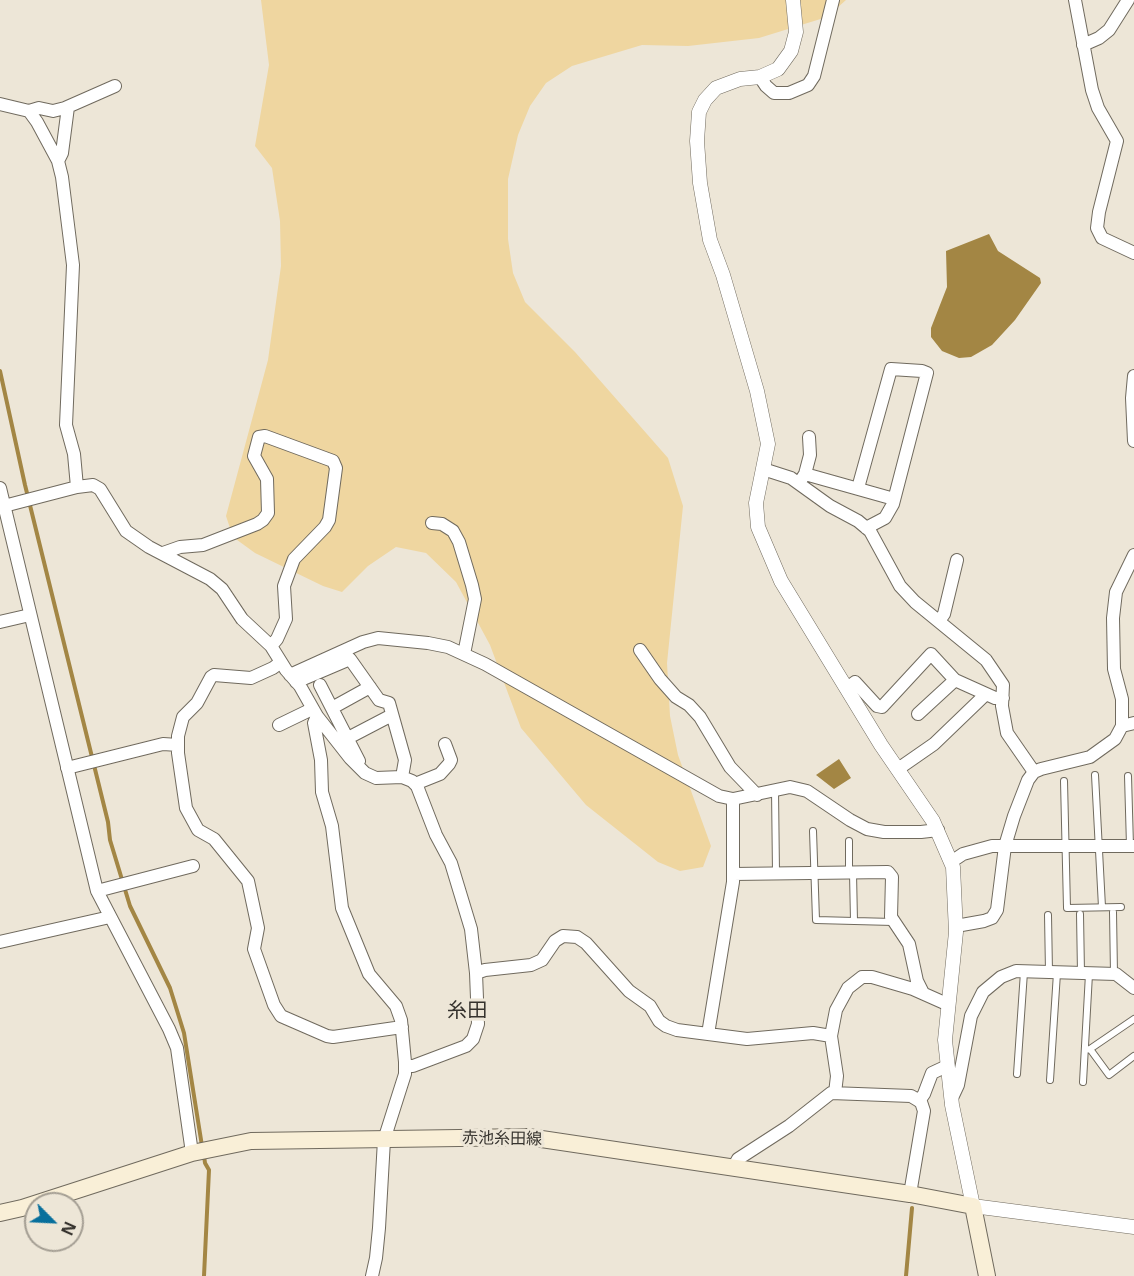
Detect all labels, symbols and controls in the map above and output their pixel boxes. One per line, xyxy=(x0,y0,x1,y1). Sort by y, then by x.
district label: 糸田 xyxy=(447,999,487,1023)
street label: 赤池糸田線 xyxy=(462,1129,542,1149)
north arrow xyxy=(24,1192,84,1252)
text: N xyxy=(56,1218,81,1239)

